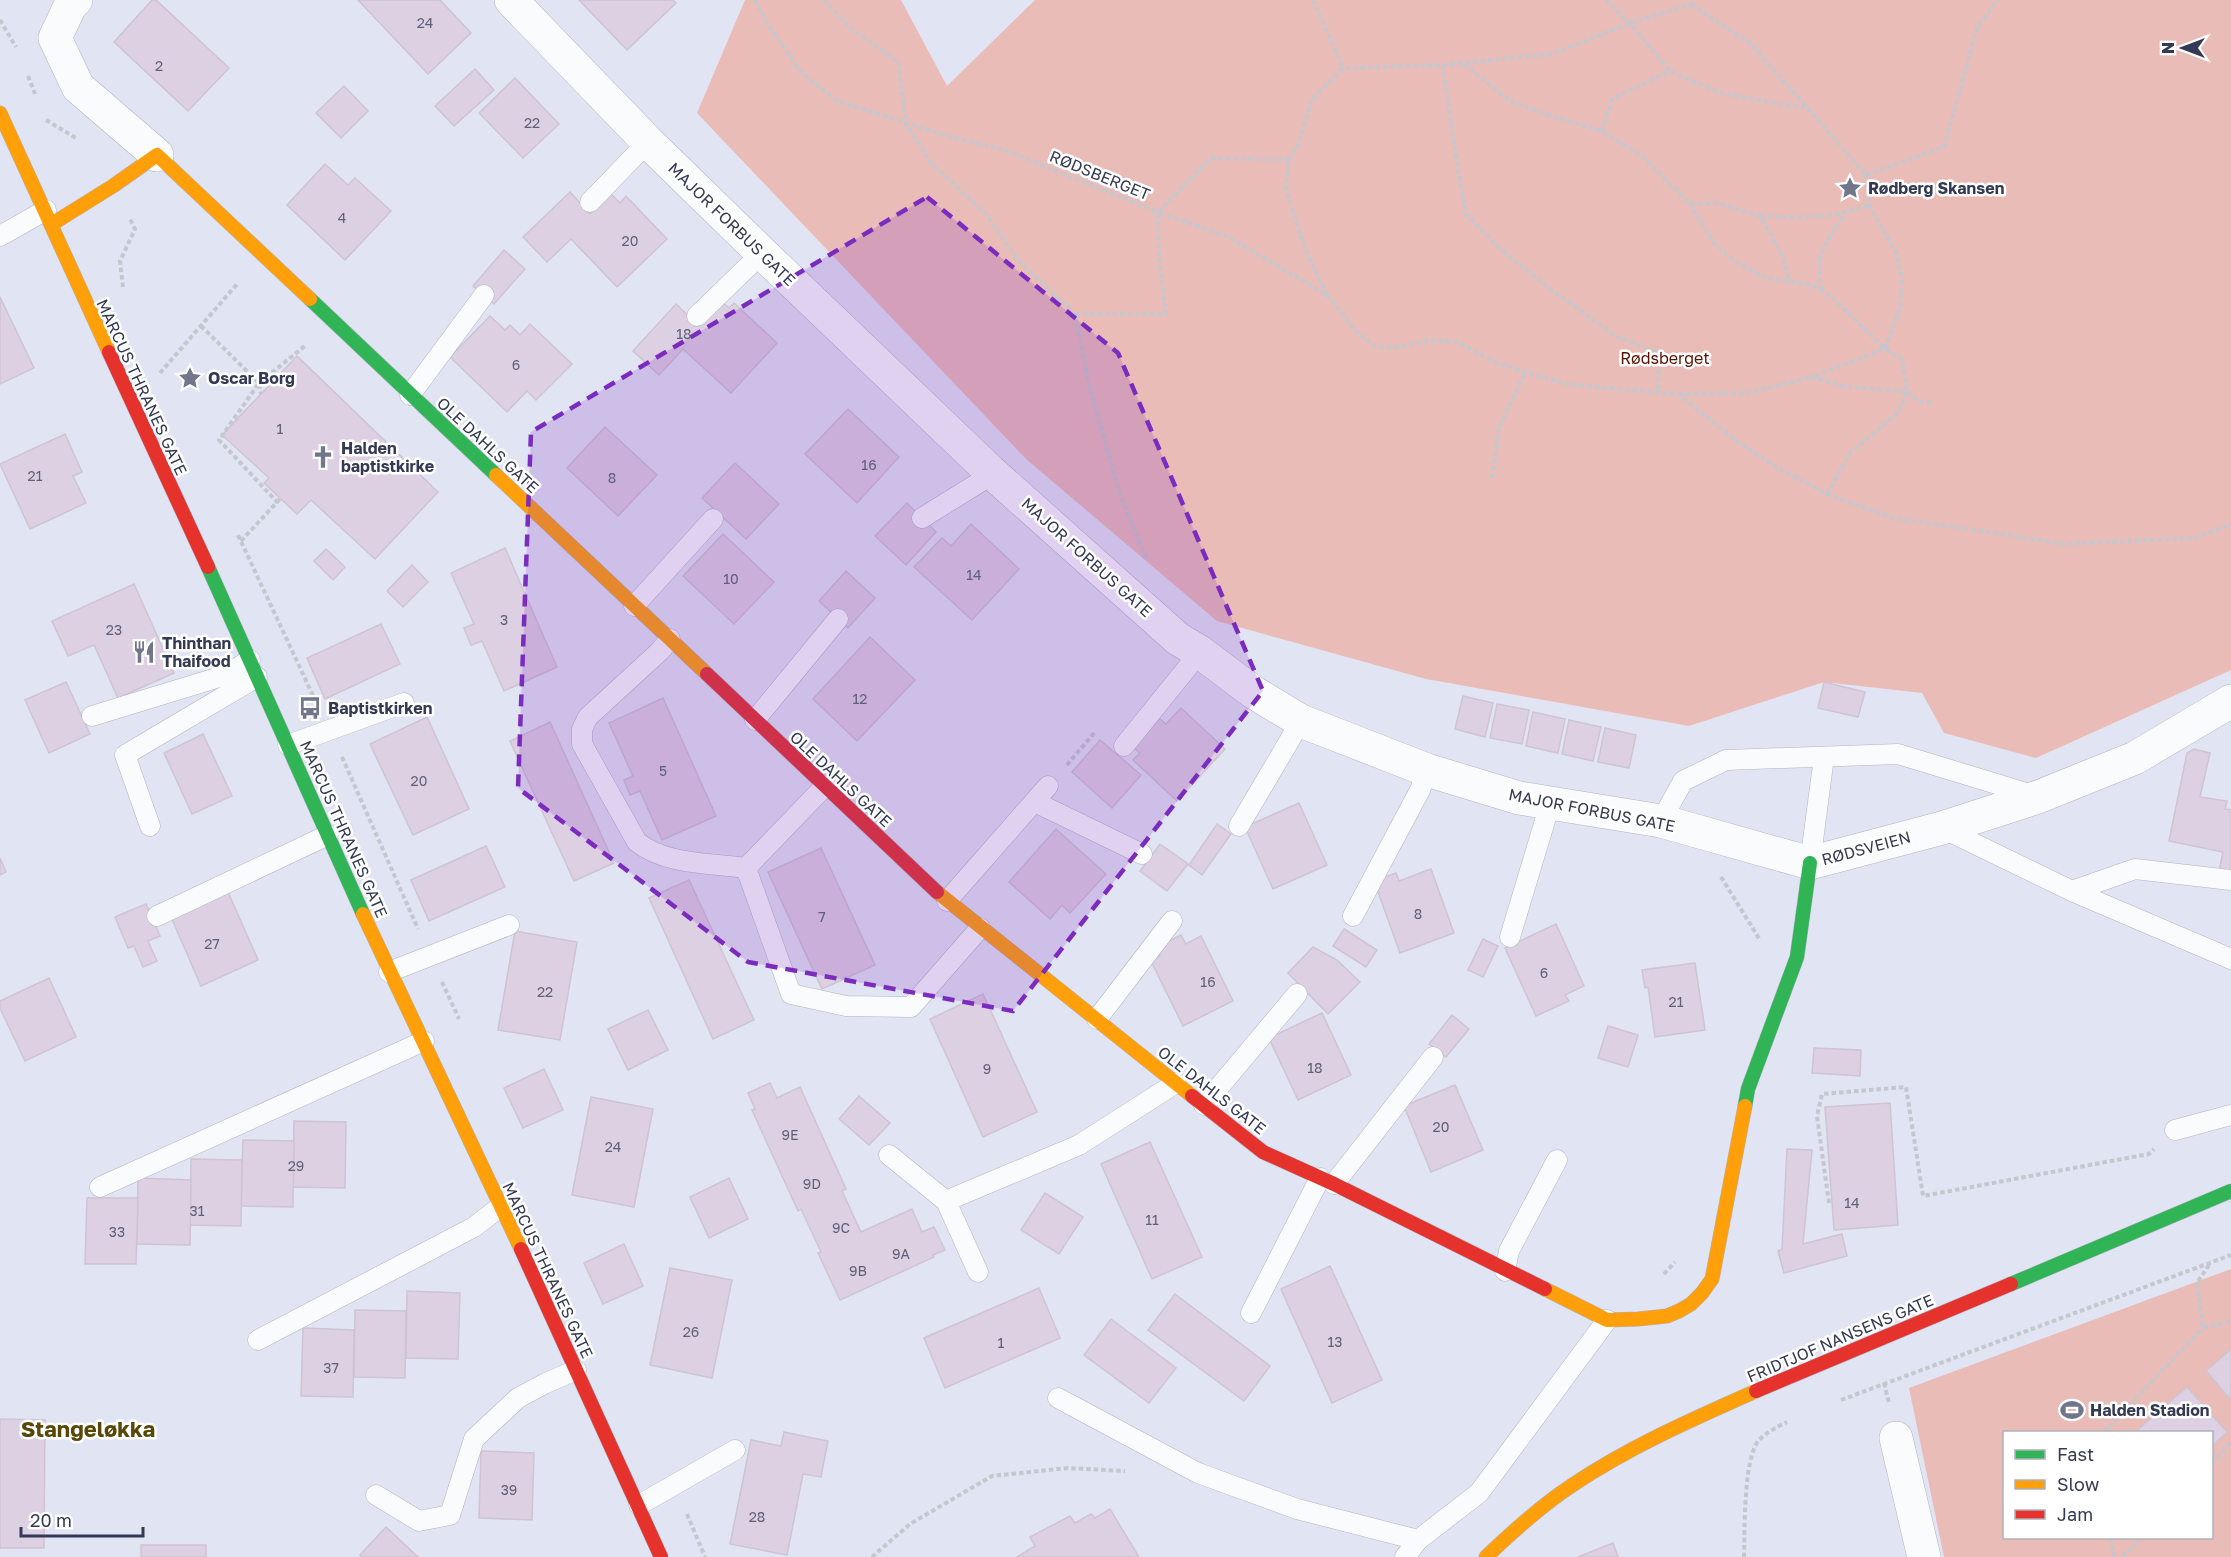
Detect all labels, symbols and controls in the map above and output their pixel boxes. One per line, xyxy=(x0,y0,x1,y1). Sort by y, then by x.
house number: 24 xyxy=(417,14,433,31)
north arrow xyxy=(2153,18,2213,78)
text: N xyxy=(2158,42,2178,54)
house number: 2 xyxy=(155,57,163,74)
house number: 22 xyxy=(524,114,540,131)
street label: RØDSBERGET xyxy=(1047,146,1153,204)
street label: MAJOR FORBUS GATE xyxy=(664,158,800,290)
place icon: Rødberg Skansen xyxy=(1837,175,1863,201)
place label: Rødberg Skansen xyxy=(1868,178,2004,198)
house number: 4 xyxy=(338,209,346,226)
house number: 20 xyxy=(622,232,638,249)
street label: MARCUS THRANES GATE xyxy=(92,296,192,478)
house number: 18 xyxy=(676,325,692,342)
park label: Rødsberget xyxy=(1620,348,1710,368)
house number: 6 xyxy=(512,356,520,373)
place icon: Oscar Borg xyxy=(177,365,203,391)
place label: Oscar Borg xyxy=(208,368,295,388)
street label: OLE DAHLS GATE xyxy=(433,393,543,497)
house number: 1 xyxy=(277,420,284,437)
place label: Halden baptistkirke xyxy=(341,438,434,476)
church icon: Halden baptistkirke xyxy=(310,444,336,470)
house number: 16 xyxy=(861,456,877,473)
house number: 21 xyxy=(28,467,43,484)
house number: 8 xyxy=(608,469,616,486)
street label: MAJOR FORBUS GATE xyxy=(1017,493,1157,621)
house number: 14 xyxy=(966,566,982,583)
house number: 10 xyxy=(723,570,739,587)
house number: 3 xyxy=(500,611,508,628)
house number: 23 xyxy=(106,621,122,638)
place label: Thinthan Thaifood xyxy=(162,633,231,671)
restaurant icon: Thinthan Thaifood xyxy=(131,639,157,665)
house number: 12 xyxy=(853,690,867,707)
bus stop icon: Baptistkirken xyxy=(297,695,323,721)
place label: Baptistkirken xyxy=(328,698,432,718)
street label: OLE DAHLS GATE xyxy=(786,727,896,831)
street label: MARCUS THRANES GATE xyxy=(296,737,392,921)
house number: 5 xyxy=(659,762,667,779)
house number: 20 xyxy=(411,772,427,789)
street label: MAJOR FORBUS GATE xyxy=(1507,784,1677,836)
street label: RØDSVEIEN xyxy=(1819,827,1913,869)
house number: 8 xyxy=(1414,905,1422,922)
house number: 7 xyxy=(818,908,826,925)
house number: 27 xyxy=(204,935,220,952)
house number: 6 xyxy=(1540,964,1548,981)
house number: 16 xyxy=(1200,973,1216,990)
house number: 22 xyxy=(537,983,553,1000)
house number: 21 xyxy=(1669,993,1684,1010)
street label: OLE DAHLS GATE xyxy=(1154,1042,1270,1138)
house number: 18 xyxy=(1307,1059,1323,1076)
house number: 9 xyxy=(983,1060,991,1077)
house number: 20 xyxy=(1433,1118,1449,1135)
house number: 9E xyxy=(781,1126,799,1143)
house number: 24 xyxy=(605,1138,621,1155)
house number: 29 xyxy=(288,1157,304,1174)
house number: 9D xyxy=(803,1175,821,1192)
street label: MARCUS THRANES GATE xyxy=(498,1179,598,1361)
house number: 14 xyxy=(1844,1194,1860,1211)
house number: 31 xyxy=(190,1202,205,1219)
house number: 11 xyxy=(1145,1211,1159,1228)
house number: 9C xyxy=(832,1219,850,1236)
house number: 33 xyxy=(109,1223,125,1240)
house number: 9A xyxy=(892,1245,911,1262)
house number: 9B xyxy=(849,1262,867,1279)
street label: FRIDTJOF NANSENS GATE xyxy=(1744,1290,1936,1386)
house number: 26 xyxy=(683,1323,699,1340)
house number: 13 xyxy=(1328,1333,1342,1350)
house number: 1 xyxy=(998,1334,1005,1351)
house number: 37 xyxy=(323,1359,339,1376)
sports icon: Halden Stadion xyxy=(2059,1397,2085,1423)
place label: Halden Stadion xyxy=(2090,1400,2209,1420)
district label: Stangeløkka xyxy=(21,1415,155,1442)
legend xyxy=(2003,1431,2213,1539)
text: Fast xyxy=(2057,1443,2094,1465)
text: Slow xyxy=(2057,1473,2100,1495)
house number: 39 xyxy=(501,1481,517,1498)
scale bar xyxy=(21,1500,142,1538)
text: Jam xyxy=(2057,1503,2093,1525)
house number: 28 xyxy=(749,1508,765,1525)
text: 20 m xyxy=(30,1509,72,1531)

